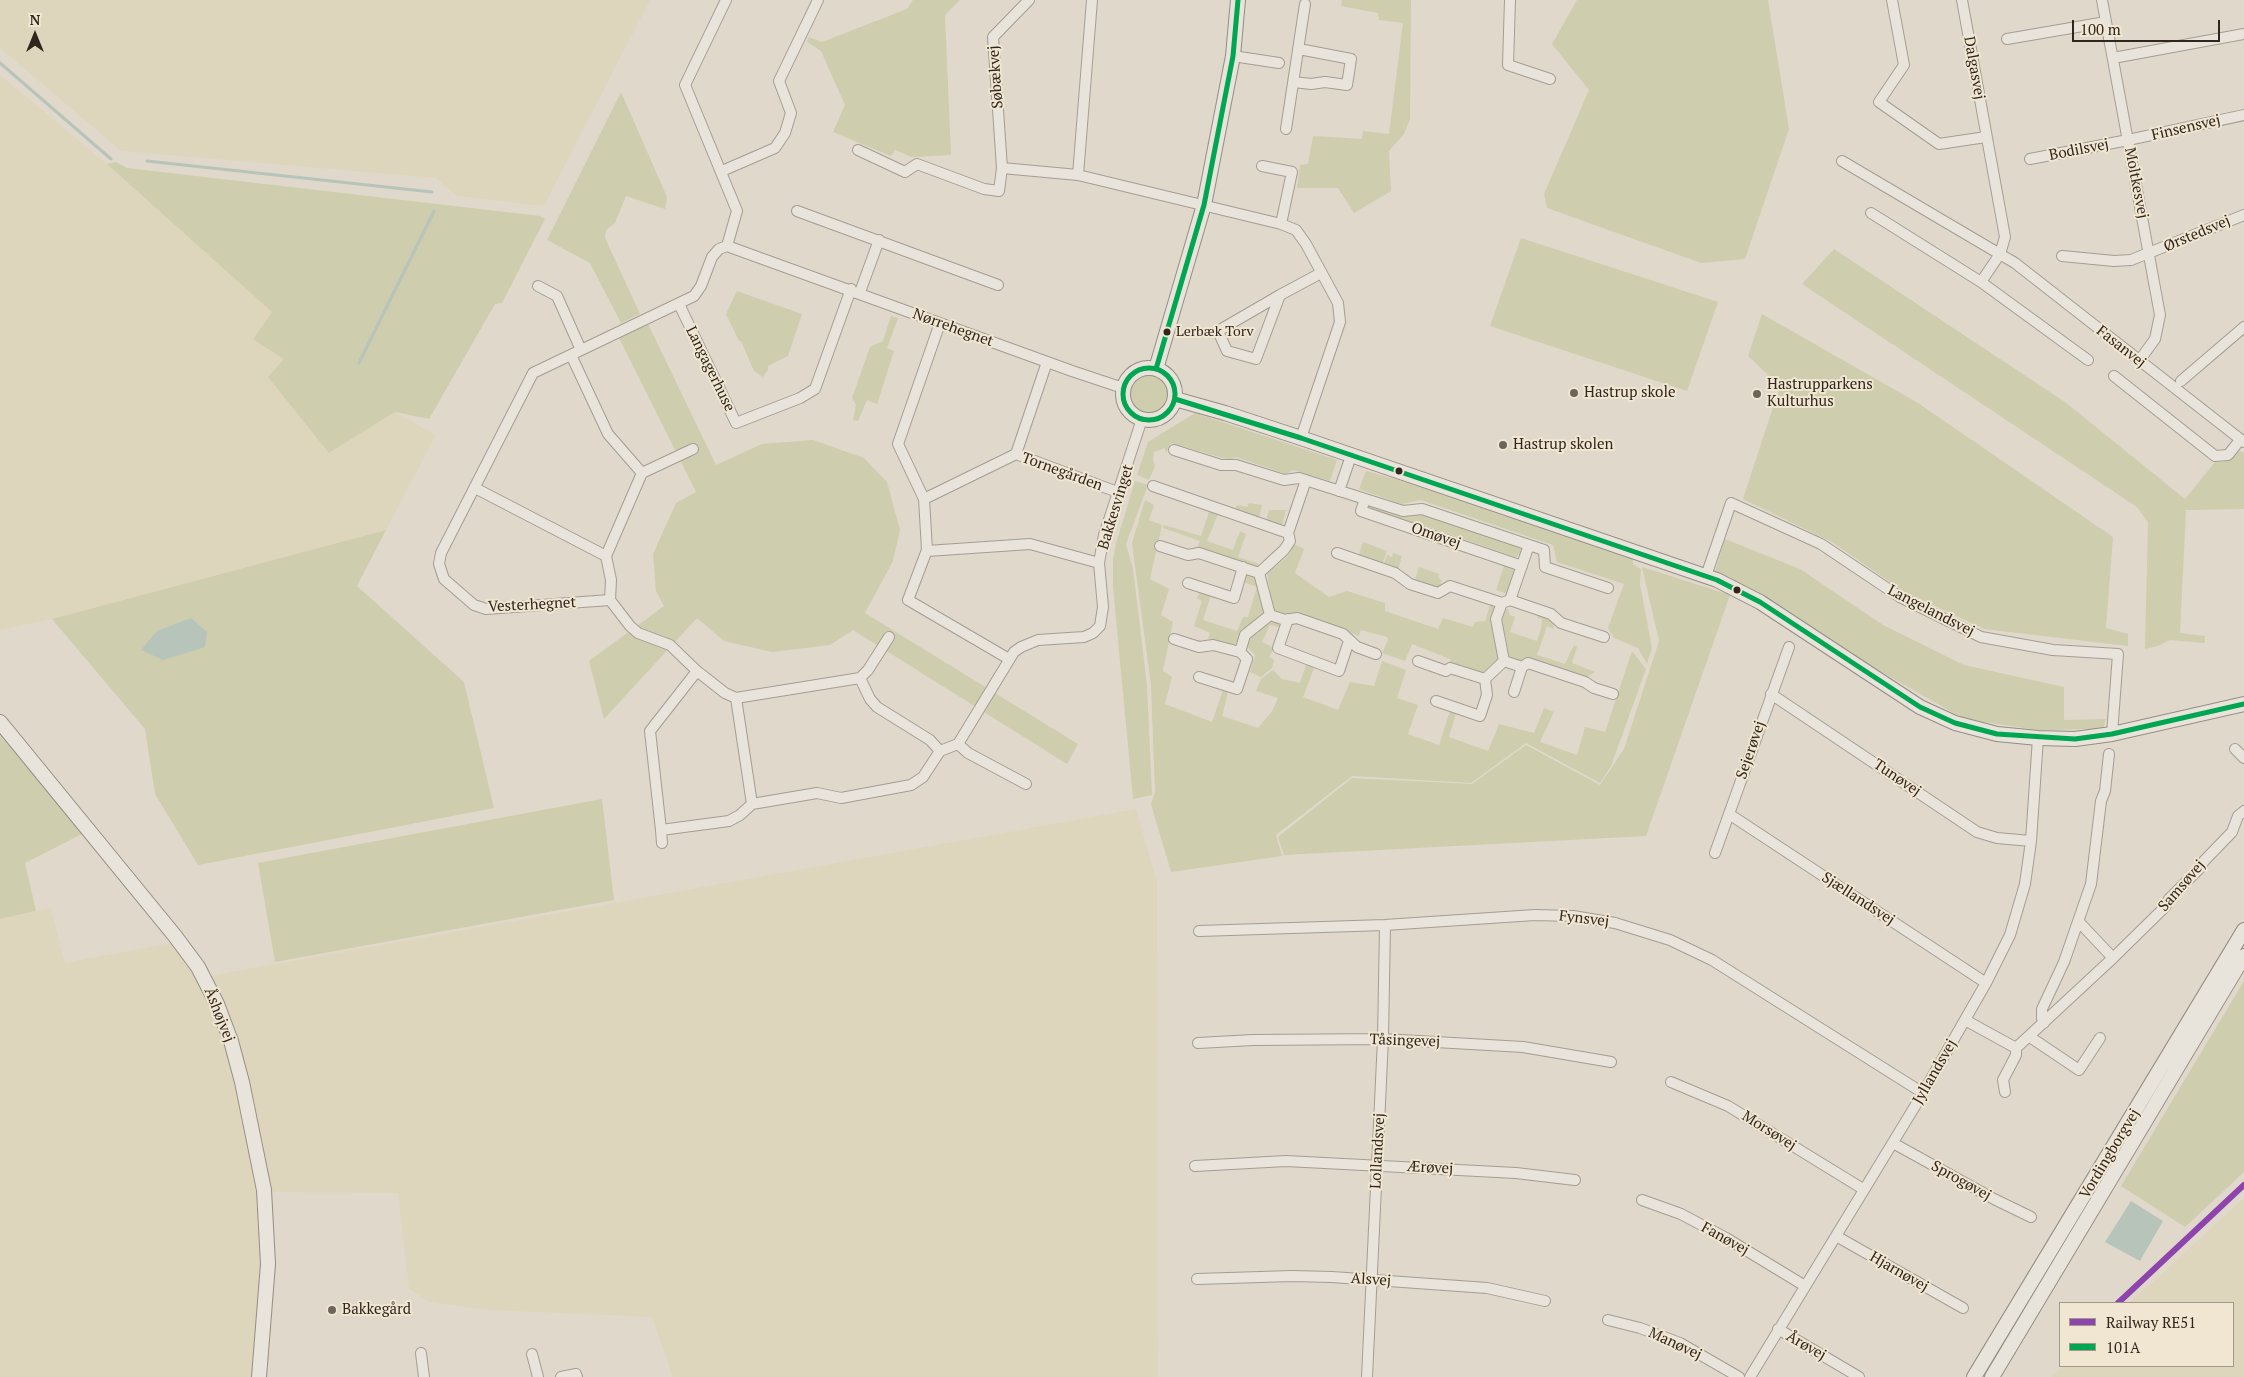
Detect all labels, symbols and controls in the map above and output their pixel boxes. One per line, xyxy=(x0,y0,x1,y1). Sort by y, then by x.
north arrow xyxy=(10,10,60,60)
text: N xyxy=(30,10,40,29)
scale bar xyxy=(2074,10,2222,42)
text: 100 m xyxy=(2080,19,2121,39)
street label: Dalgasvej xyxy=(1960,35,1988,101)
street label: Søbækvej xyxy=(985,45,1007,109)
street label: Finsensvej xyxy=(2150,111,2222,145)
street label: Bodilsvej xyxy=(2048,135,2110,165)
street label: Moltkesvej xyxy=(2120,146,2152,220)
street label: Ørstedsvej xyxy=(2161,212,2233,256)
street label: Nørrehegnet xyxy=(910,305,996,351)
street label: Fasanvej xyxy=(2093,322,2149,372)
street label: Langagerhuse xyxy=(682,323,738,415)
place label: Lerbæk Torv xyxy=(1176,324,1253,340)
marker: Lerbæk Torv xyxy=(1162,327,1172,337)
place label: Hastrupparkens Kulturhus xyxy=(1767,376,1873,411)
place label: Hastrup skole xyxy=(1584,384,1675,402)
marker: Hastrup skole xyxy=(1568,387,1580,399)
marker: Hastrupparkens Kulturhus xyxy=(1751,388,1763,400)
place label: Hastrup skolen xyxy=(1513,436,1613,454)
marker: Hastrup skolen xyxy=(1497,439,1509,451)
street label: Tornegården xyxy=(1019,449,1105,495)
street label: Bakkesvinget xyxy=(1095,462,1137,552)
unlabelled marker xyxy=(1394,466,1404,476)
street label: Omøvej xyxy=(1409,519,1463,553)
street label: Langelandsvej xyxy=(1885,581,1977,641)
unlabelled marker xyxy=(1732,585,1742,595)
street label: Vesterhegnet xyxy=(488,594,576,616)
street label: Sejerøvej xyxy=(1733,718,1769,782)
street label: Tunøvej xyxy=(1870,756,1924,800)
street label: Samsøvej xyxy=(2155,857,2209,915)
street label: Sjællandsvej xyxy=(1818,869,1898,929)
street label: Fynsvej xyxy=(1558,907,1610,931)
street label: Åshøjvej xyxy=(200,985,238,1045)
street label: Tåsingevej xyxy=(1369,1031,1441,1051)
street label: Jyllandsvej xyxy=(1909,1036,1961,1108)
street label: Vordingborgvej xyxy=(2076,1106,2144,1202)
street label: Morsøvej xyxy=(1738,1107,1800,1155)
street label: Lollandsvej xyxy=(1367,1113,1389,1189)
street label: Sprogøvej xyxy=(1928,1157,1994,1205)
street label: Ærøvej xyxy=(1406,1158,1454,1178)
street label: Fanøvej xyxy=(1698,1219,1752,1259)
street label: Hjarnøvej xyxy=(1866,1248,1932,1296)
street label: Alsvej xyxy=(1350,1270,1392,1290)
place label: Bakkegård xyxy=(342,1301,411,1319)
legend xyxy=(2059,1302,2234,1367)
marker: Bakkegård xyxy=(326,1304,338,1316)
text: Railway RE51 xyxy=(2106,1312,2196,1332)
street label: Manøvej xyxy=(1645,1324,1705,1364)
street label: Årøvej xyxy=(1783,1327,1829,1365)
text: 101A xyxy=(2106,1337,2140,1357)

